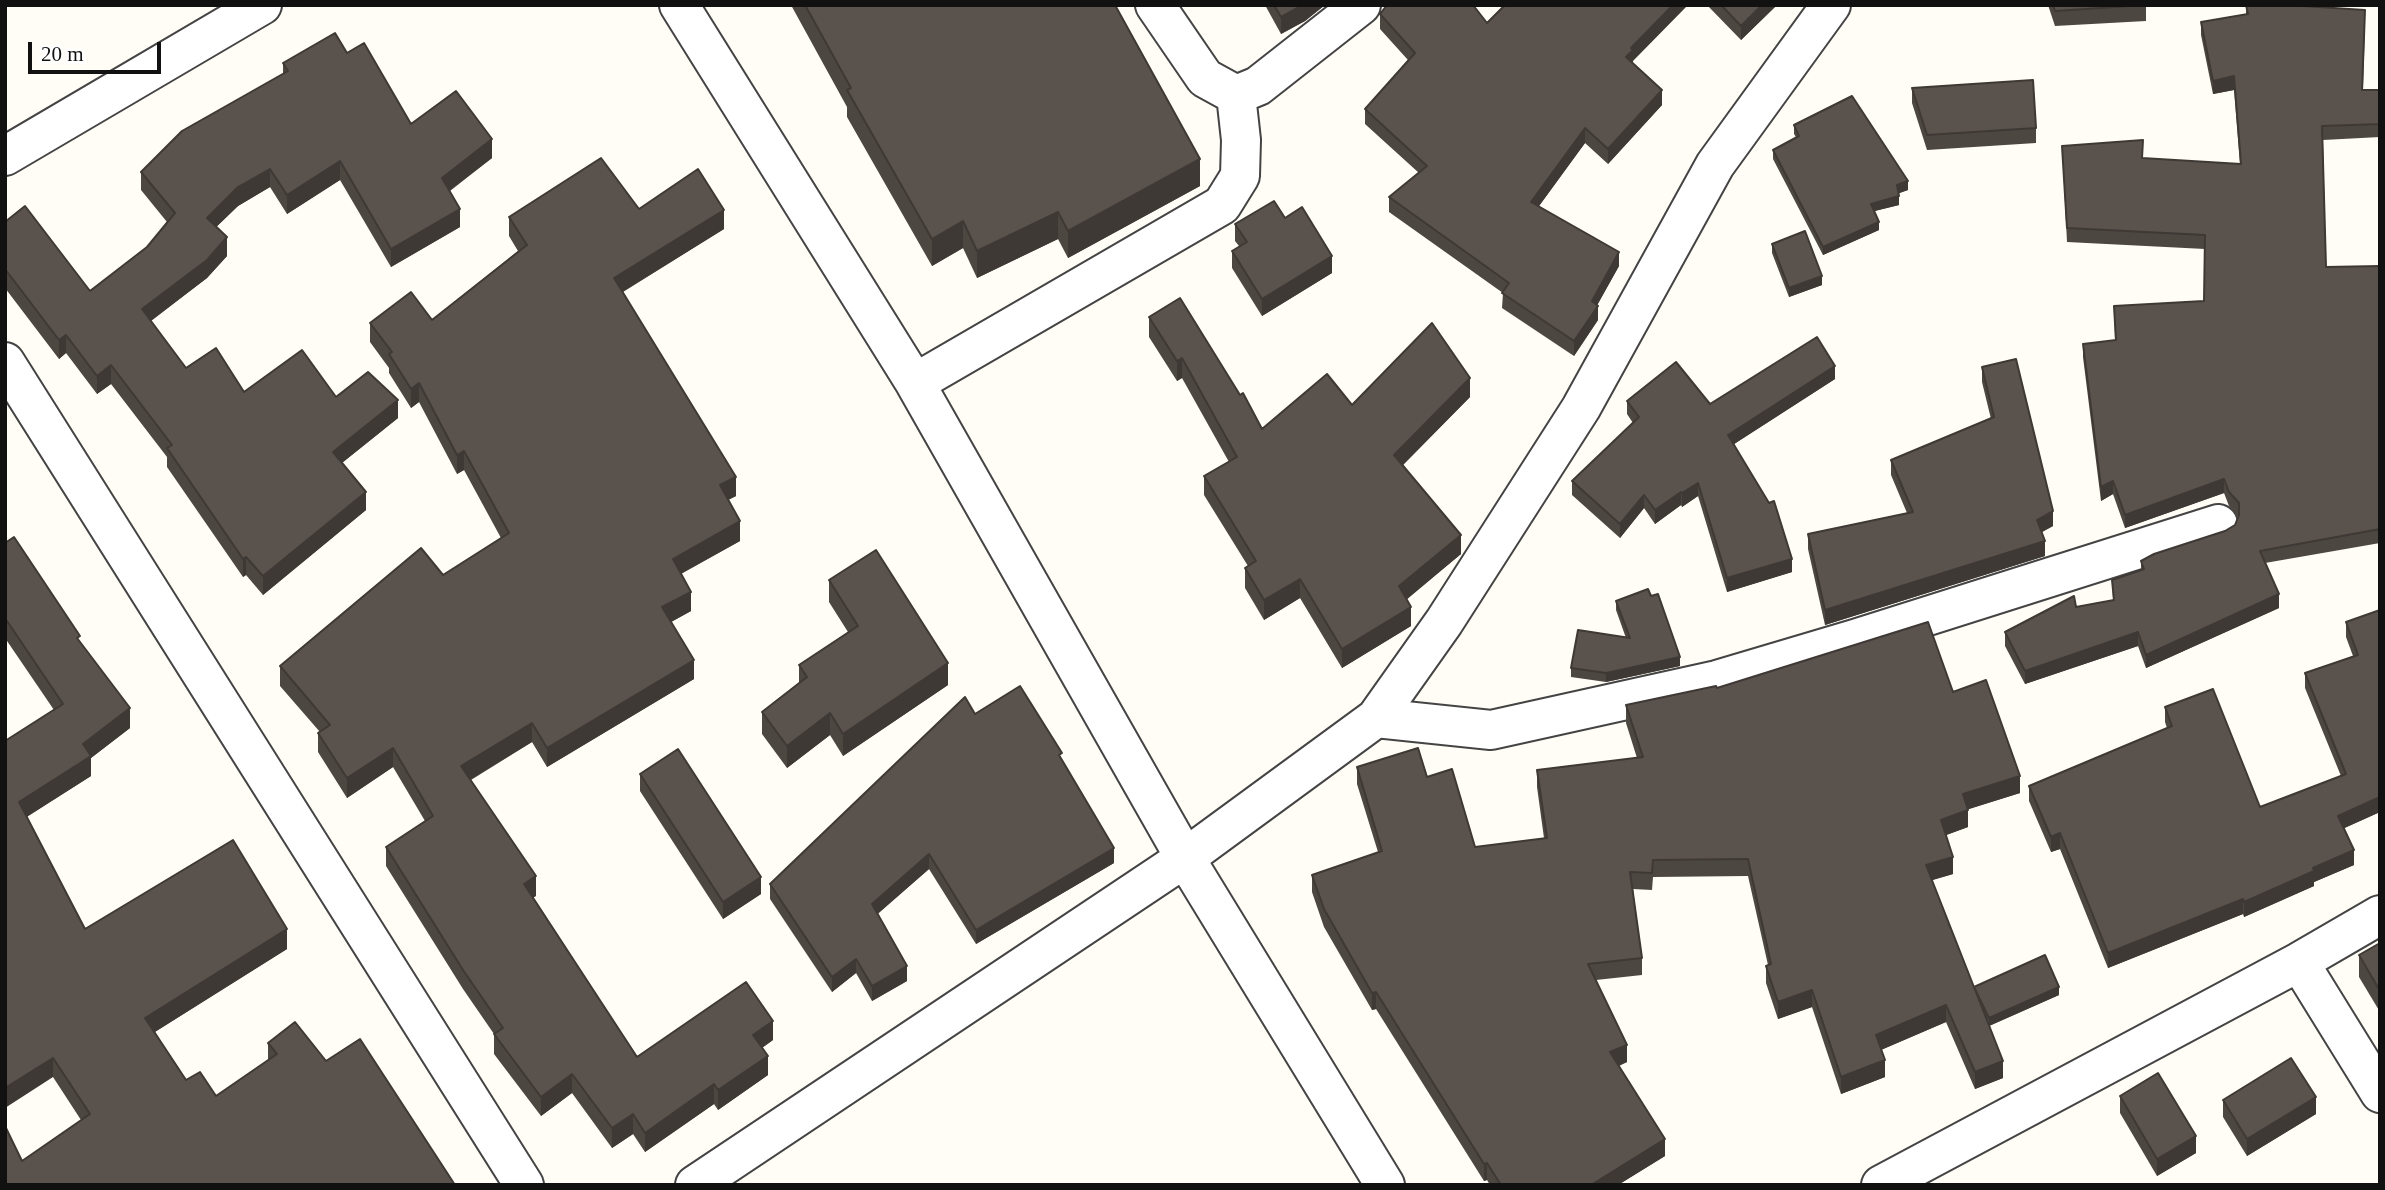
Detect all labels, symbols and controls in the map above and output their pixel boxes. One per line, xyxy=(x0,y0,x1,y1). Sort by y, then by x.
scale bar xyxy=(32,28,164,72)
text: 20 m xyxy=(41,42,84,66)

